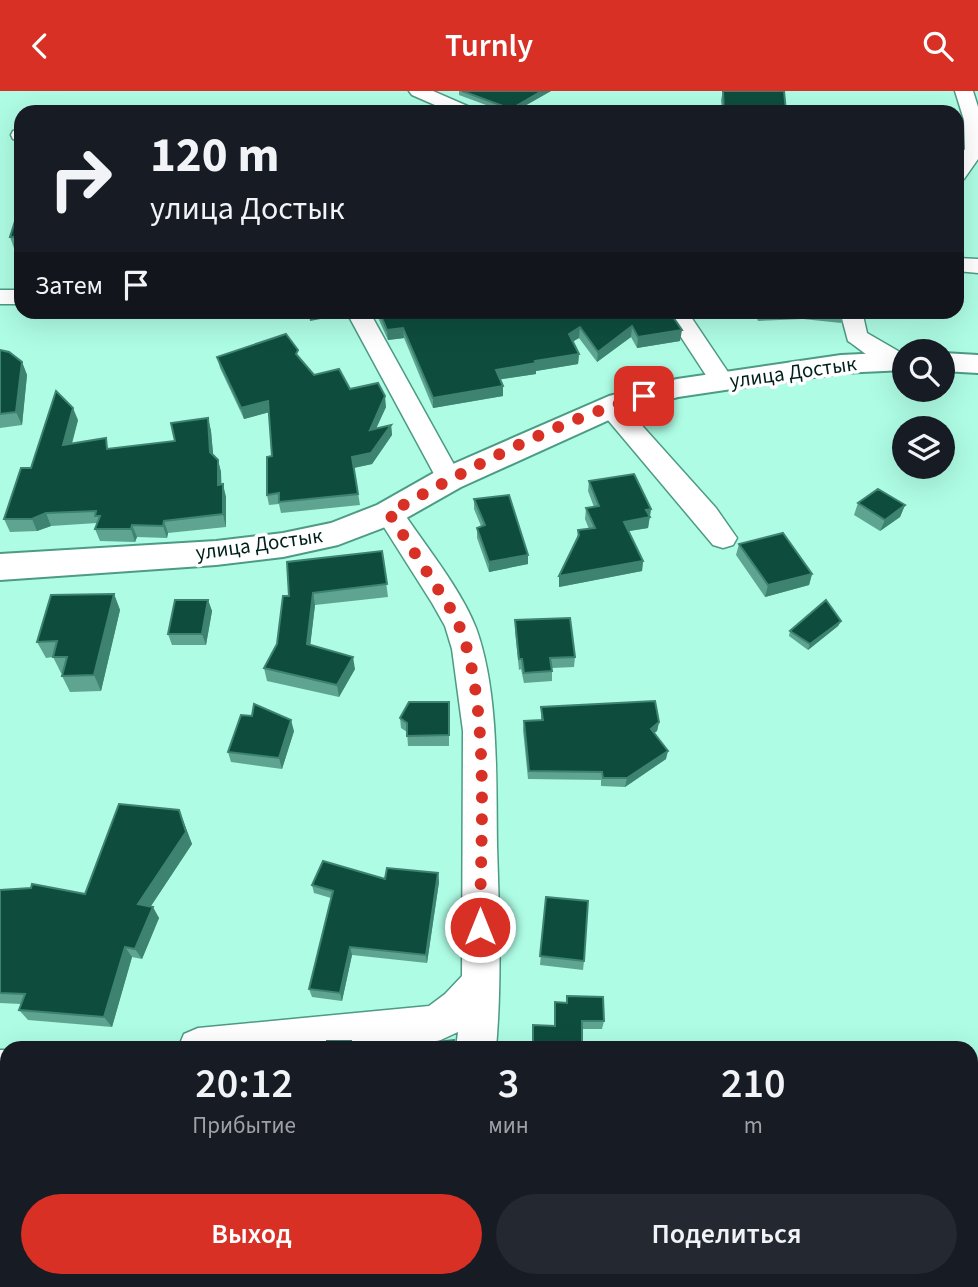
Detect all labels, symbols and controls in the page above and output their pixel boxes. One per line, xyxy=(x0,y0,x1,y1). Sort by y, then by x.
text: Turnly xyxy=(445,23,533,69)
icon: back xyxy=(21,27,59,65)
icon: search xyxy=(919,27,957,65)
text: 120 m xyxy=(150,121,279,191)
icon: right xyxy=(35,133,126,224)
text: улица Достык xyxy=(150,186,345,232)
icon: arrive xyxy=(117,266,155,304)
text: Затем xyxy=(35,267,103,304)
map controls xyxy=(892,339,955,479)
button: search xyxy=(892,339,955,402)
street label: улица Достык xyxy=(728,348,859,396)
pin xyxy=(614,366,674,426)
icon: arrive xyxy=(625,377,663,415)
button: layers xyxy=(892,416,955,479)
street label: улица Достык xyxy=(194,520,325,568)
position arrow xyxy=(443,890,517,964)
text: 20:12 xyxy=(195,1054,293,1114)
text: 3 xyxy=(498,1054,519,1114)
text: 210 xyxy=(721,1054,786,1114)
text: Прибытие xyxy=(192,1109,296,1142)
text: мин xyxy=(488,1109,529,1142)
text: m xyxy=(744,1109,763,1142)
button: Выход xyxy=(21,1194,482,1274)
button: Поделиться xyxy=(496,1194,957,1274)

